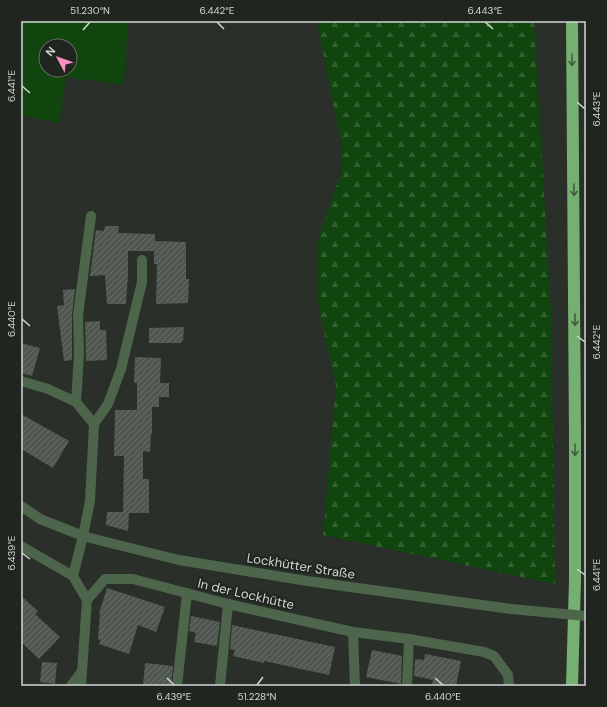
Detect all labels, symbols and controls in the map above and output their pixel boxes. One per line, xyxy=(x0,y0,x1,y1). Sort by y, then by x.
text: 51.230°N xyxy=(70,4,110,17)
text: 6.442°E xyxy=(200,4,235,17)
text: 6.443°E xyxy=(468,4,503,17)
north arrow xyxy=(38,38,78,78)
text: N xyxy=(43,44,58,59)
one-way arrow xyxy=(568,53,576,66)
text: 6.441°E xyxy=(5,70,18,102)
text: 6.443°E xyxy=(590,91,603,127)
one-way arrow xyxy=(570,183,578,196)
text: 6.440°E xyxy=(5,301,18,337)
one-way arrow xyxy=(571,313,579,326)
text: 6.442°E xyxy=(590,324,603,359)
one-way arrow xyxy=(571,443,579,456)
text: 6.439°E xyxy=(5,535,18,570)
street label: Lockhütter Straße xyxy=(246,549,356,583)
text: 6.441°E xyxy=(590,559,603,591)
street label: In der Lockhütte xyxy=(196,575,296,613)
text: 6.439°E xyxy=(157,690,192,703)
text: 51.228°N xyxy=(238,690,277,703)
text: 6.440°E xyxy=(425,690,461,703)

